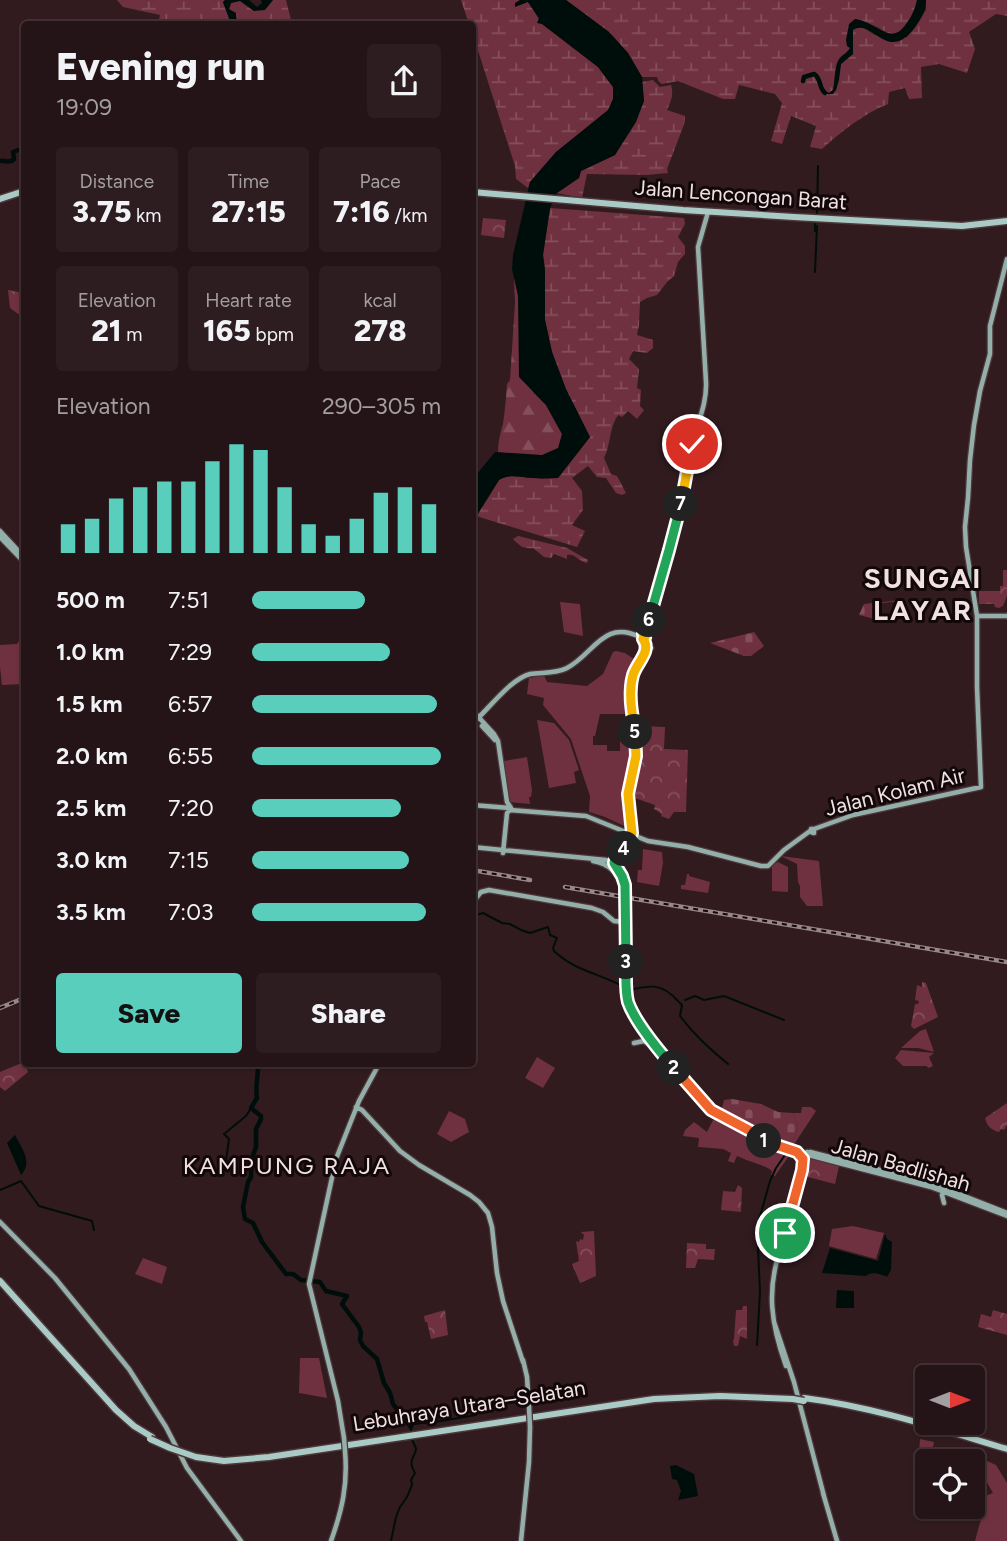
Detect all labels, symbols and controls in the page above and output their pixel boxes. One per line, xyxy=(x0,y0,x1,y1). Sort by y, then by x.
text: Evening run xyxy=(56,44,265,90)
button: share xyxy=(367,44,441,118)
text: 19:09 xyxy=(56,93,112,121)
text: Distance xyxy=(80,170,154,193)
text: Time xyxy=(228,170,269,193)
text: Pace xyxy=(360,170,401,193)
street label: Jalan Lencongan Barat xyxy=(634,175,848,214)
text: 3.75 xyxy=(72,193,131,230)
text: 27:15 xyxy=(211,193,286,230)
text: 7:16 xyxy=(333,193,390,230)
text: km xyxy=(131,204,162,227)
text: /km xyxy=(390,204,427,227)
text: Elevation xyxy=(78,289,156,312)
text: Heart rate xyxy=(205,289,292,312)
text: kcal xyxy=(364,289,397,312)
text: 21 xyxy=(91,312,122,349)
text: 165 xyxy=(203,312,251,349)
text: 278 xyxy=(354,312,407,349)
text: m xyxy=(122,323,142,346)
text: bpm xyxy=(251,323,294,346)
text: Elevation xyxy=(56,392,151,420)
text: 290–305 m xyxy=(322,392,441,420)
pin xyxy=(662,414,722,474)
icon: check xyxy=(673,425,711,463)
pin: 7 xyxy=(664,486,698,522)
text: 7 xyxy=(675,492,686,515)
district label: SUNGAI LAYAR xyxy=(864,561,982,627)
text: 500 m xyxy=(56,586,125,614)
text: 7:51 xyxy=(168,586,209,614)
pin: 6 xyxy=(632,602,666,638)
text: 6 xyxy=(643,608,654,631)
text: 1.0 km xyxy=(56,638,124,666)
text: 7:29 xyxy=(168,638,212,666)
text: 1.5 km xyxy=(56,690,123,718)
text: 6:57 xyxy=(168,690,212,718)
pin: 5 xyxy=(618,714,652,750)
text: 5 xyxy=(629,720,640,743)
text: 2.0 km xyxy=(56,742,128,770)
text: 6:55 xyxy=(168,742,213,770)
street label: Jalan Kolam Air xyxy=(822,762,967,821)
text: 2.5 km xyxy=(56,794,126,822)
text: 7:20 xyxy=(168,794,214,822)
pin: 4 xyxy=(606,832,642,866)
text: 4 xyxy=(617,837,630,860)
text: 3.0 km xyxy=(56,846,127,874)
text: 7:15 xyxy=(168,846,209,874)
text: 3.5 km xyxy=(56,898,126,926)
text: 7:03 xyxy=(168,898,213,926)
pin: 3 xyxy=(608,944,644,979)
text: 3 xyxy=(620,950,631,973)
button: Save xyxy=(56,973,242,1053)
button: Share xyxy=(256,973,441,1053)
pin: 2 xyxy=(656,1050,692,1086)
text: 2 xyxy=(668,1056,679,1079)
pin: 1 xyxy=(746,1124,782,1158)
text: 1 xyxy=(759,1129,768,1152)
street label: Jalan Badlishah xyxy=(829,1133,973,1196)
district label: KAMPUNG RAJA xyxy=(183,1151,391,1180)
pin xyxy=(755,1203,815,1263)
icon: arrive xyxy=(766,1214,804,1252)
north arrow xyxy=(915,1365,985,1435)
map controls xyxy=(915,1365,985,1519)
street label: Lebuhraya Utara–Selatan xyxy=(351,1375,587,1436)
button: locate xyxy=(915,1449,985,1519)

